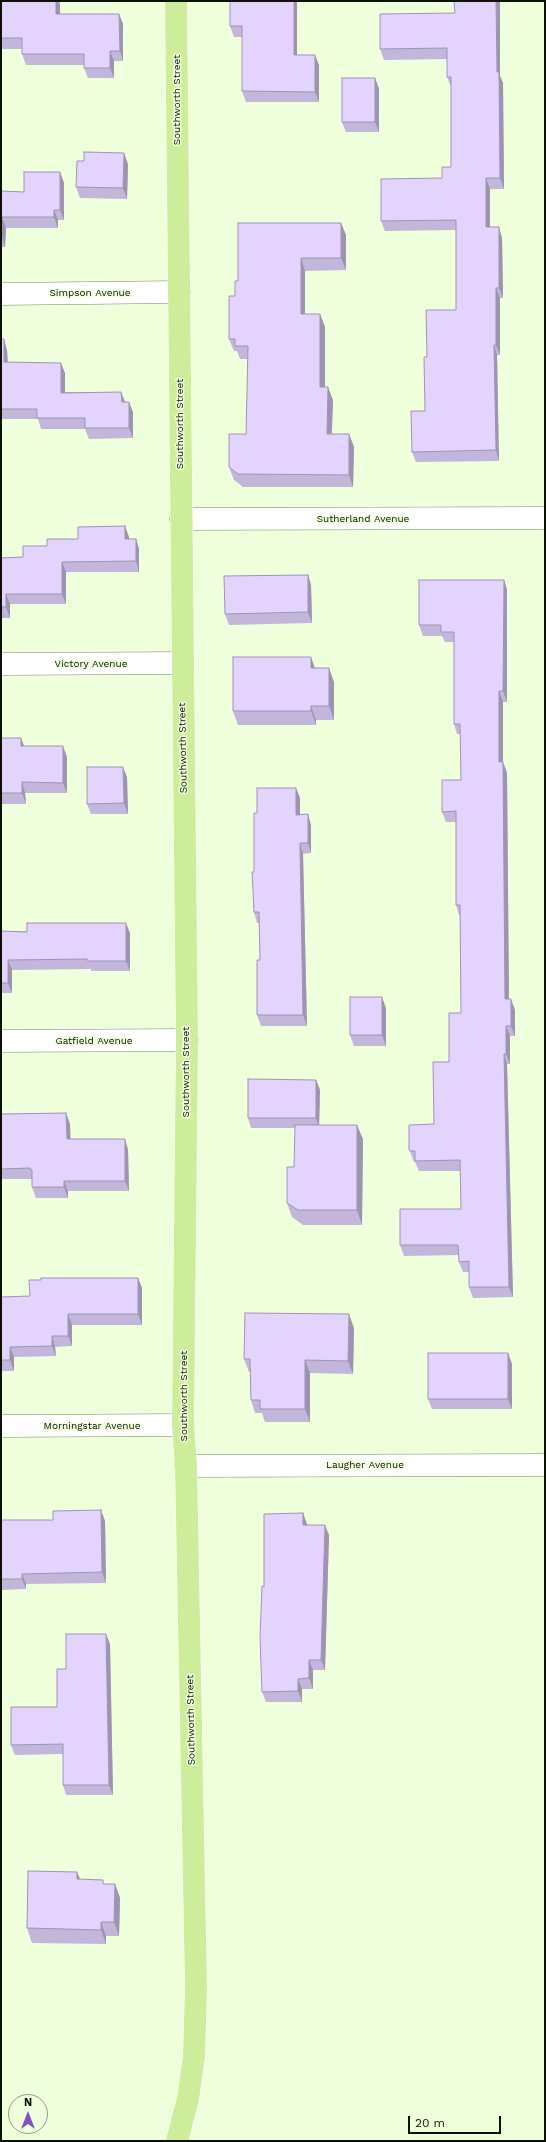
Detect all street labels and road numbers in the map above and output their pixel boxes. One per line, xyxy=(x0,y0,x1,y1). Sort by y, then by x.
street label: Southworth Street xyxy=(171,55,183,145)
street label: Simpson Avenue xyxy=(49,287,131,299)
street label: Southworth Street xyxy=(174,379,186,469)
street label: Sutherland Avenue xyxy=(317,513,409,525)
street label: Victory Avenue xyxy=(55,658,127,670)
street label: Southworth Street xyxy=(176,703,190,793)
street label: Southworth Street xyxy=(180,1027,192,1117)
street label: Gatfield Avenue xyxy=(55,1035,133,1047)
street label: Southworth Street xyxy=(178,1351,190,1441)
street label: Morningstar Avenue xyxy=(44,1420,140,1432)
street label: Laugher Avenue xyxy=(326,1459,404,1471)
street label: Southworth Street xyxy=(184,1675,198,1765)

